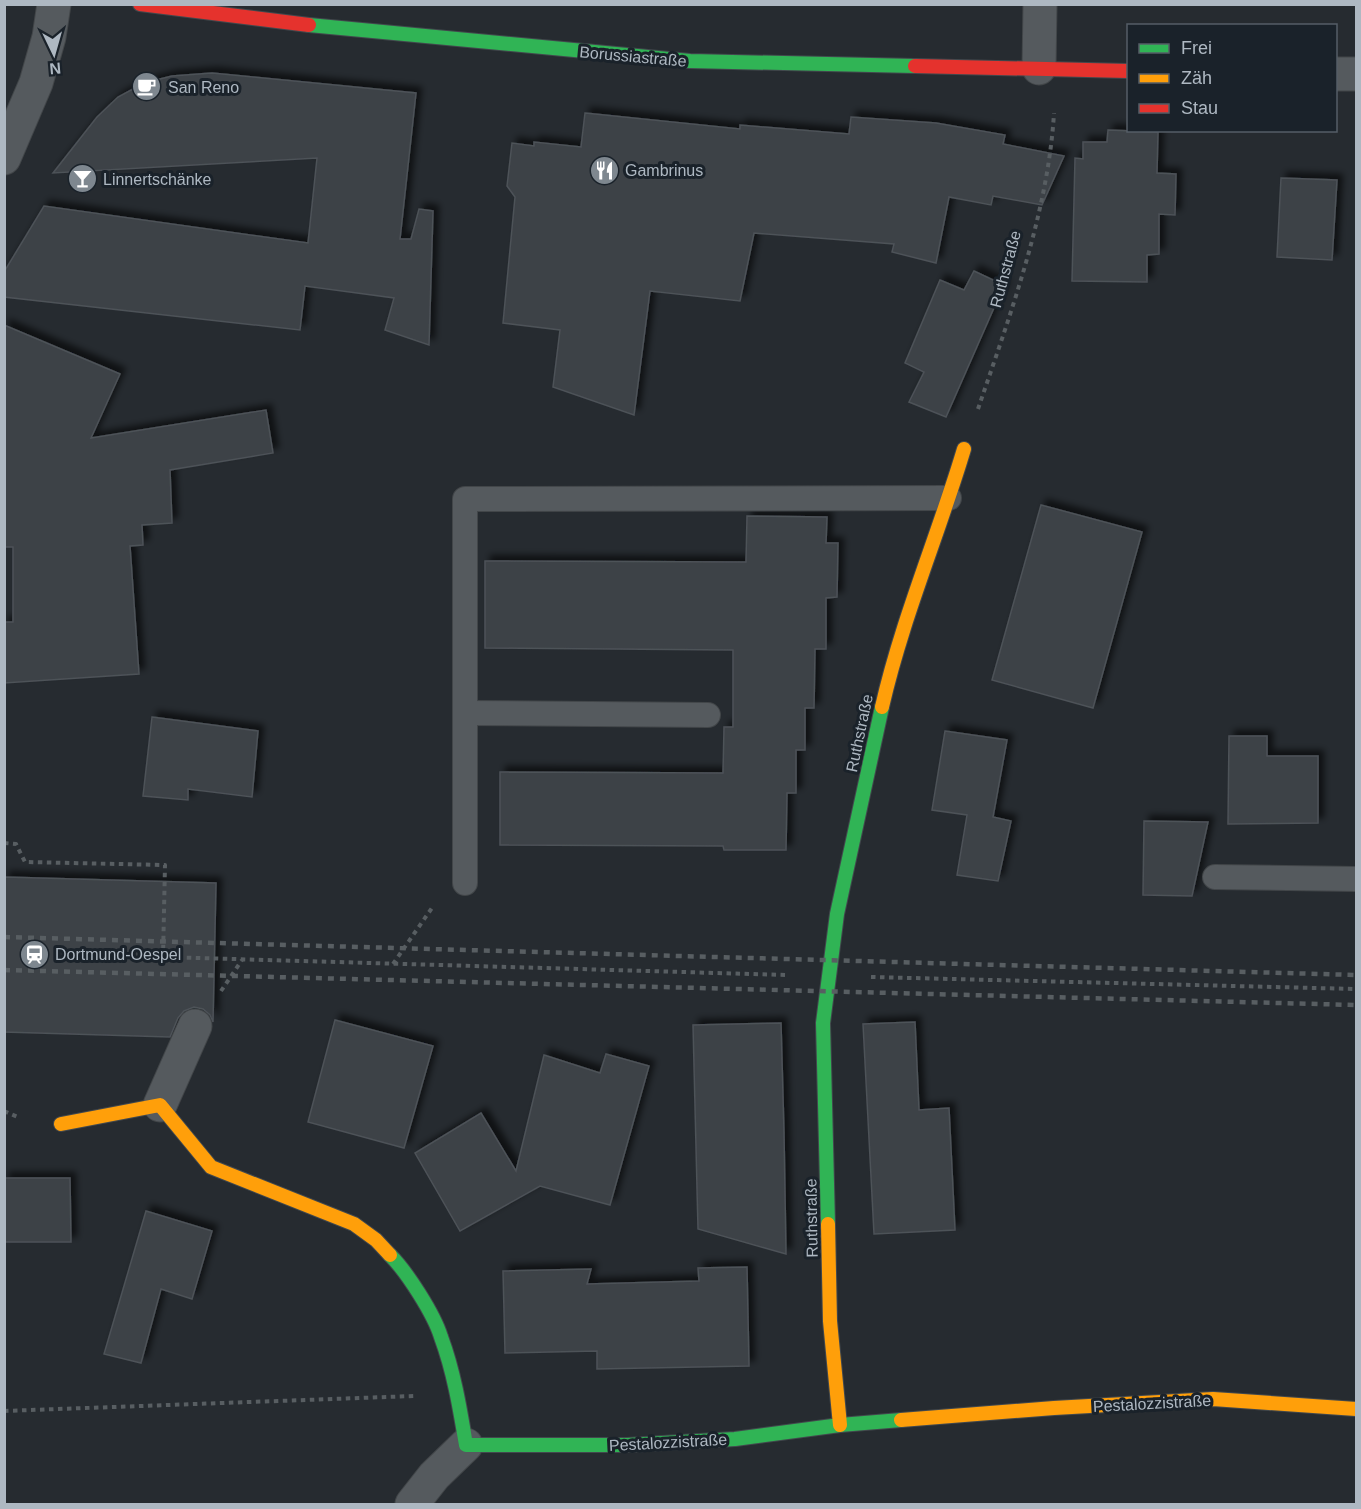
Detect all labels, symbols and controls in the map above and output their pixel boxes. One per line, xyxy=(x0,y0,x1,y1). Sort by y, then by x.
north arrow xyxy=(24,24,84,84)
legend xyxy=(1127,24,1337,132)
text: Frei xyxy=(1181,38,1212,58)
street label: Borussiastraße xyxy=(579,43,687,70)
text: N xyxy=(49,59,62,77)
text: Zäh xyxy=(1181,68,1212,88)
cafe icon: San Reno xyxy=(131,71,163,103)
place label: San Reno xyxy=(168,79,239,96)
text: Stau xyxy=(1181,98,1218,118)
restaurant icon: Gambrinus xyxy=(588,154,620,186)
place label: Gambrinus xyxy=(625,162,703,179)
bar icon: Linnertschänke xyxy=(66,163,98,195)
place label: Linnertschänke xyxy=(103,171,212,188)
street label: Ruthstraße xyxy=(987,229,1024,310)
street label: Ruthstraße xyxy=(843,693,876,774)
station icon: Dortmund-Oespel xyxy=(18,938,50,970)
place label: Dortmund-Oespel xyxy=(55,946,181,963)
street label: Ruthstraße xyxy=(802,1178,821,1258)
street label: Pestalozzistraße xyxy=(1093,1392,1212,1415)
street label: Pestalozzistraße xyxy=(609,1431,728,1454)

